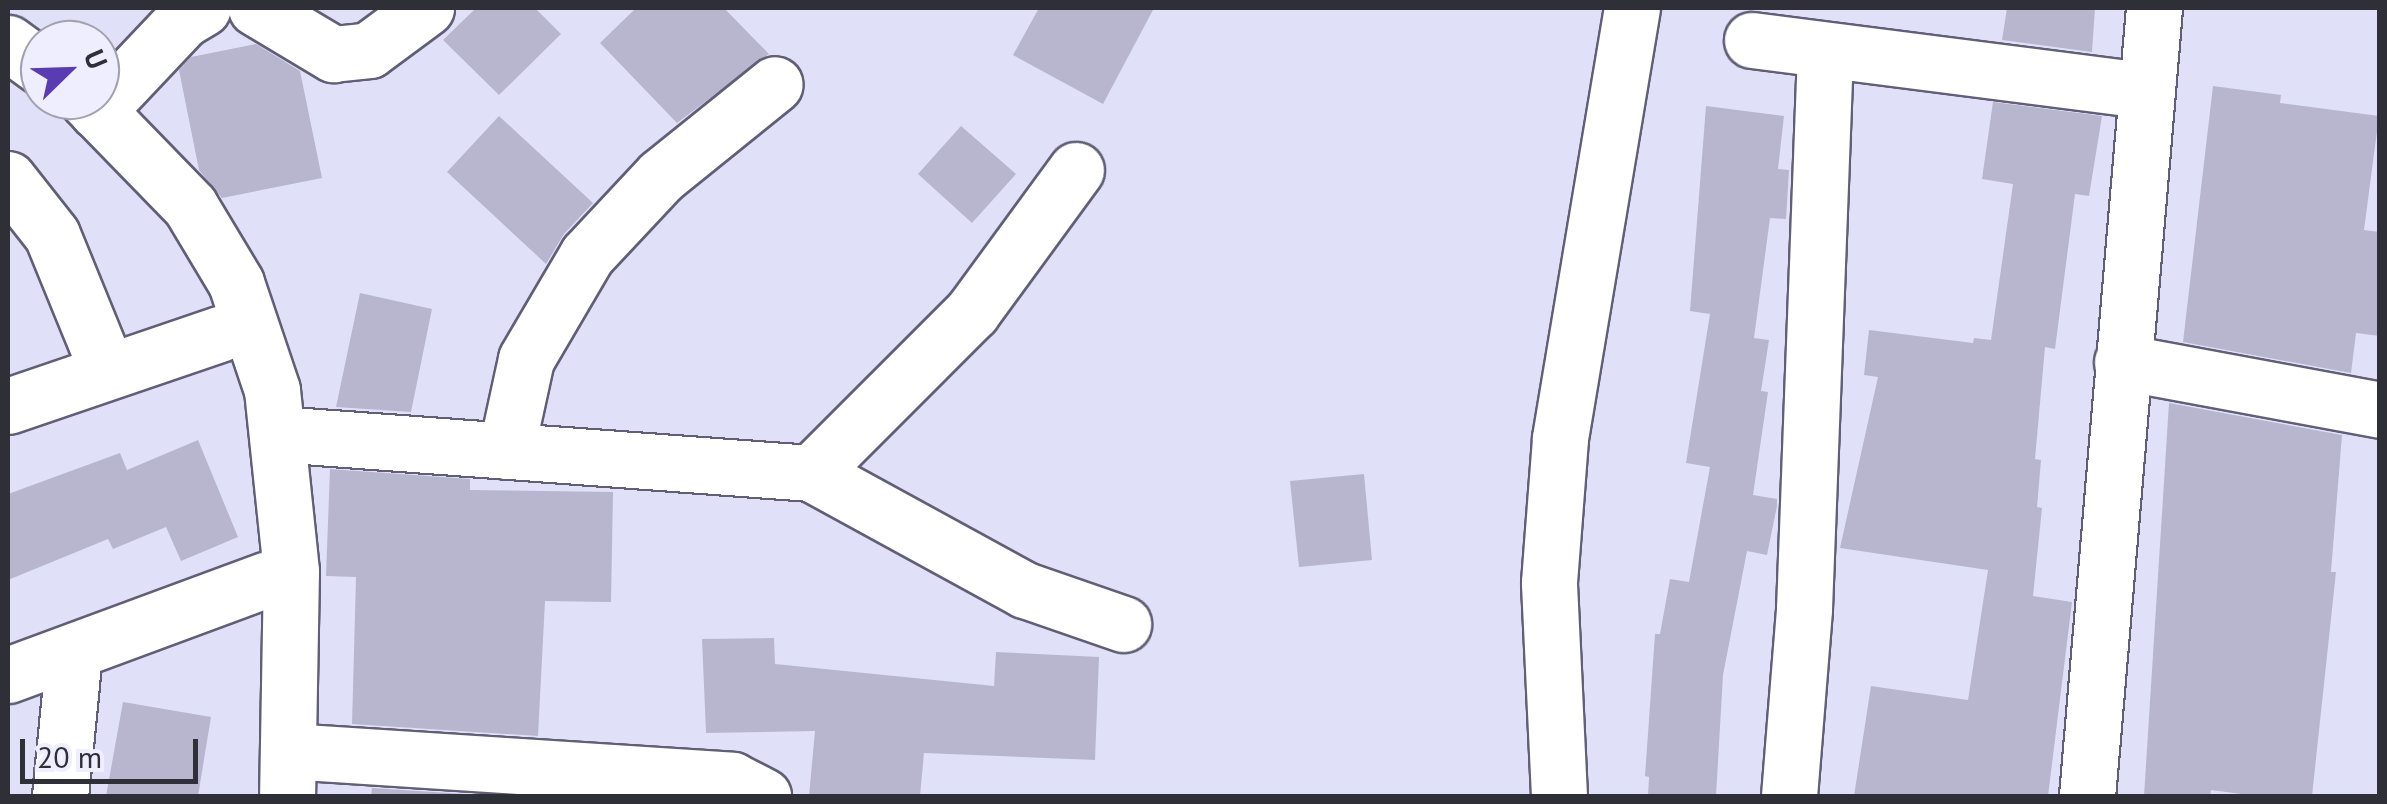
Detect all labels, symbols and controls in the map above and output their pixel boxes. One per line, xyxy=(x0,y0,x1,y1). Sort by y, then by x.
north arrow xyxy=(20,20,120,120)
text: U xyxy=(76,44,117,74)
scale bar xyxy=(25,719,202,781)
text: 20 m xyxy=(37,737,102,776)

